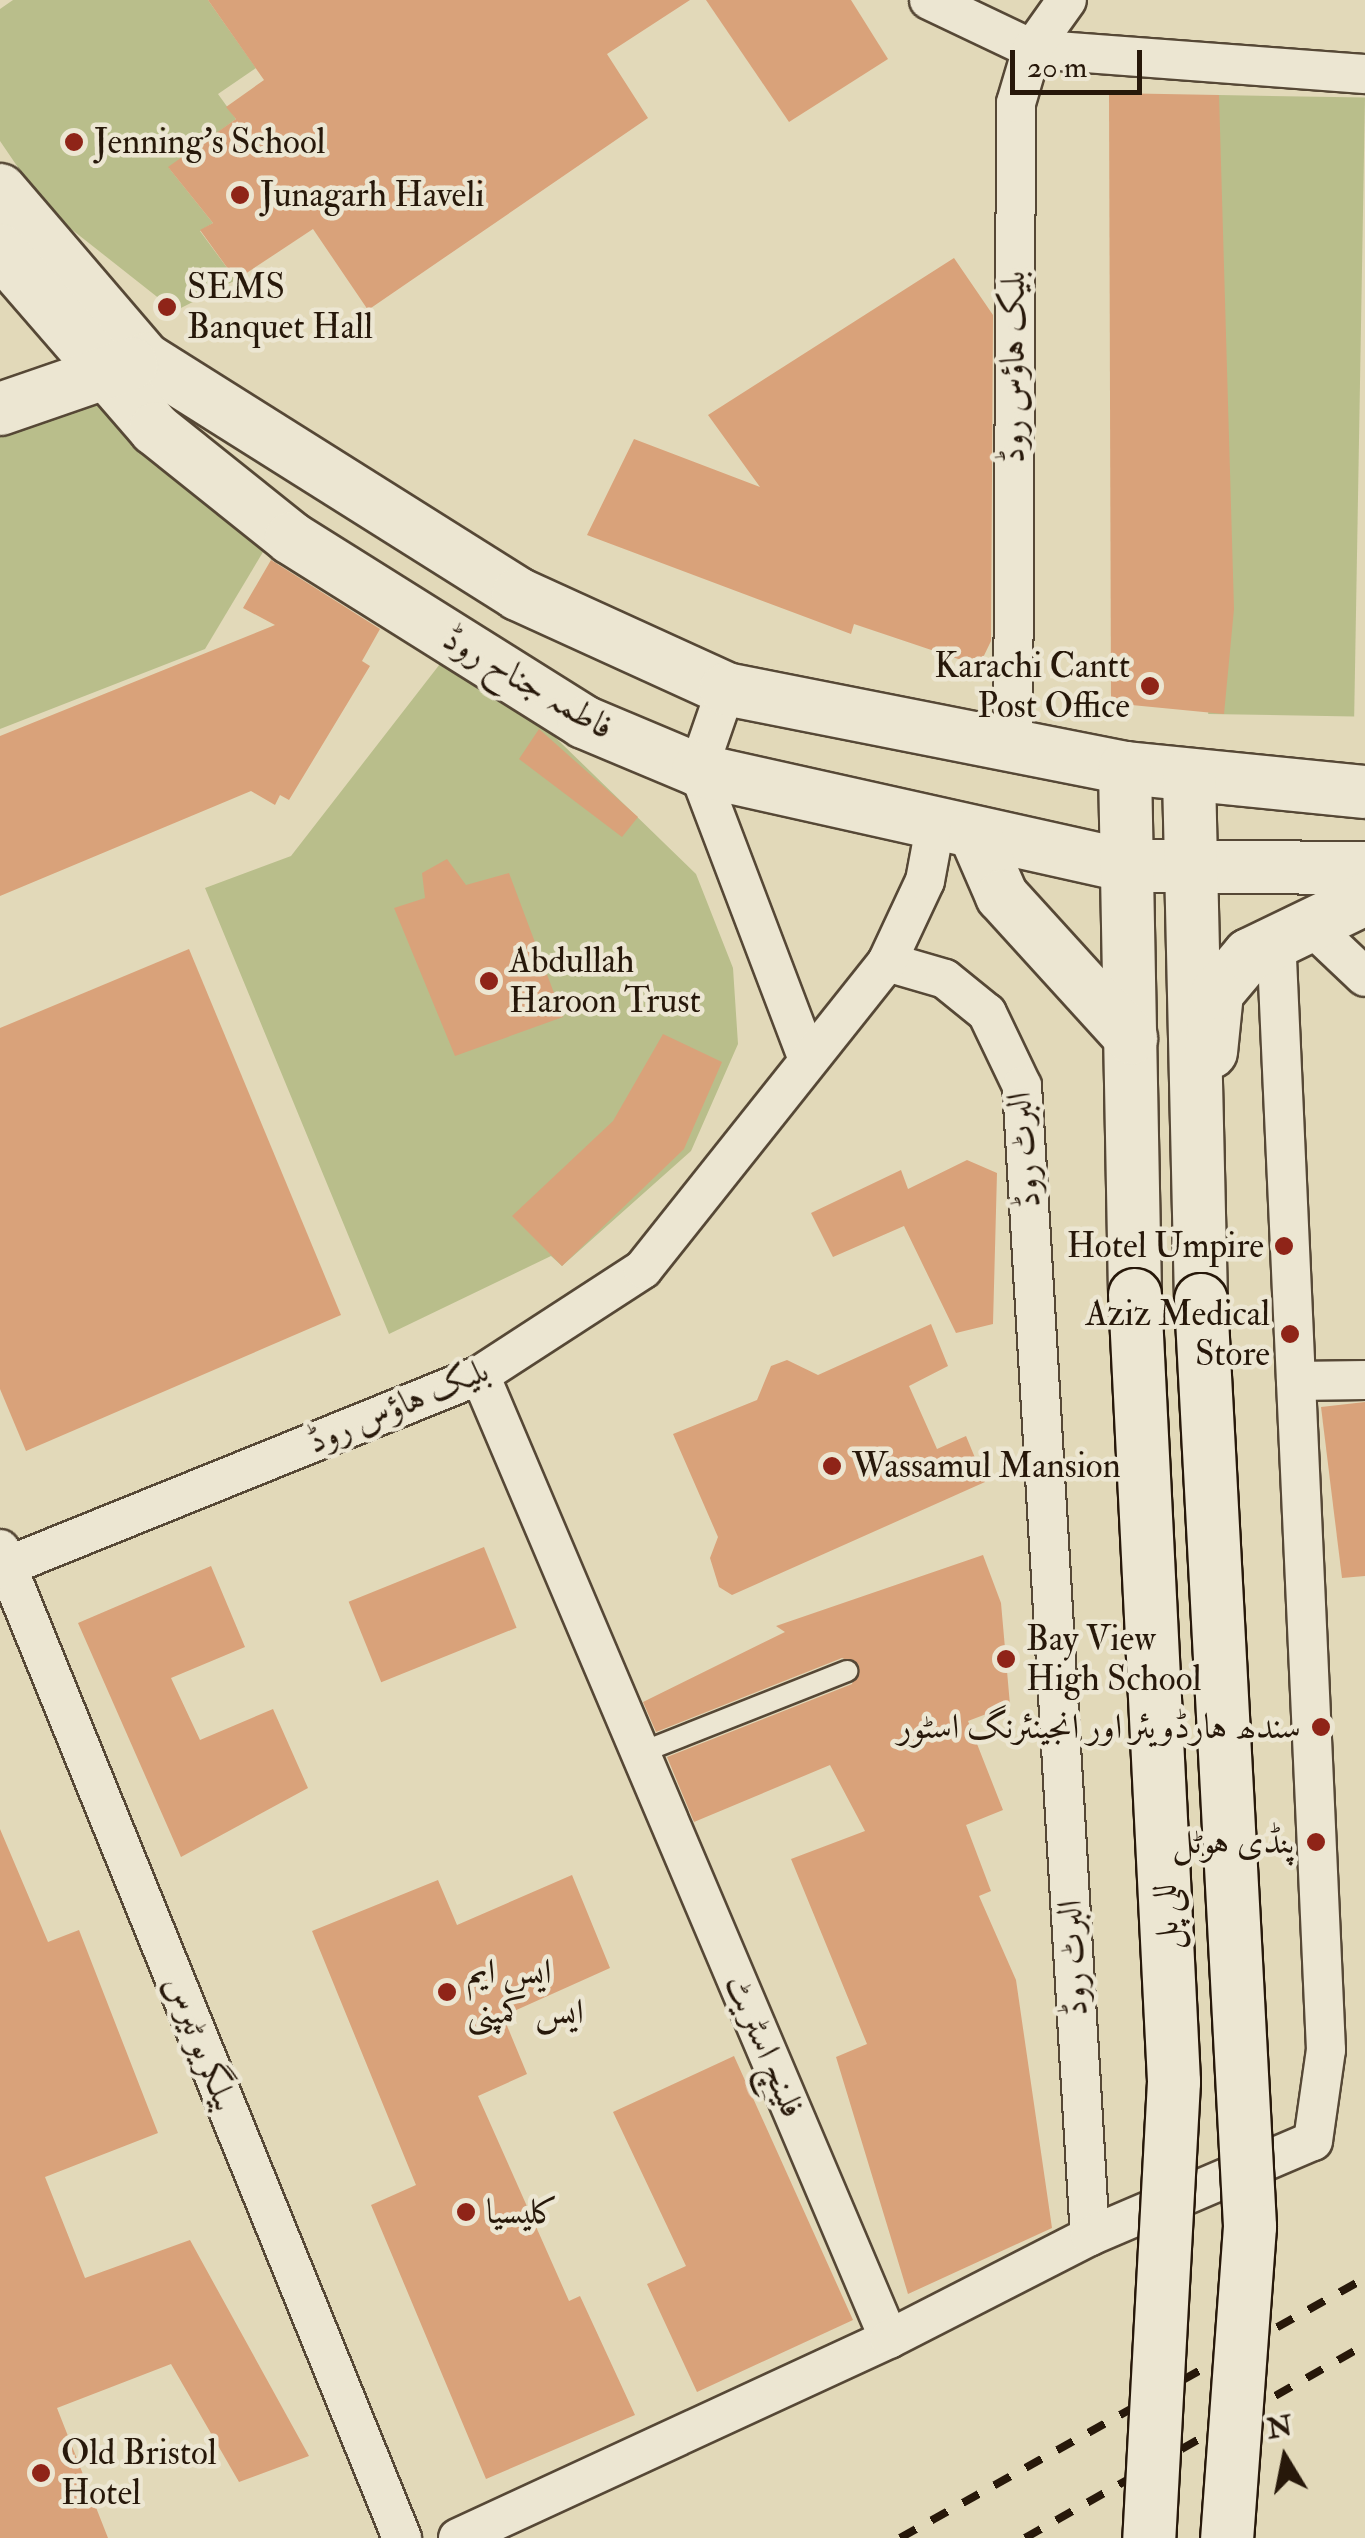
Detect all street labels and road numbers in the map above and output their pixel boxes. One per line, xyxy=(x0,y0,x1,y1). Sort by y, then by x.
street label: بلیک ہاؤس روڈ xyxy=(992,271,1034,463)
street label: فاطمہ جناح روڈ xyxy=(435,617,621,749)
street label: البرٹ روڈ xyxy=(998,1090,1050,1210)
street label: بلیک ہاؤس روڈ xyxy=(301,1349,495,1463)
street label: للی پل xyxy=(1143,1883,1189,1951)
street label: البرٹ روڈ xyxy=(1049,1899,1097,2017)
street label: فلینچ اسٹریٹ xyxy=(716,1968,814,2124)
street label: بیلگریو ٹیرس xyxy=(155,1969,247,2117)

